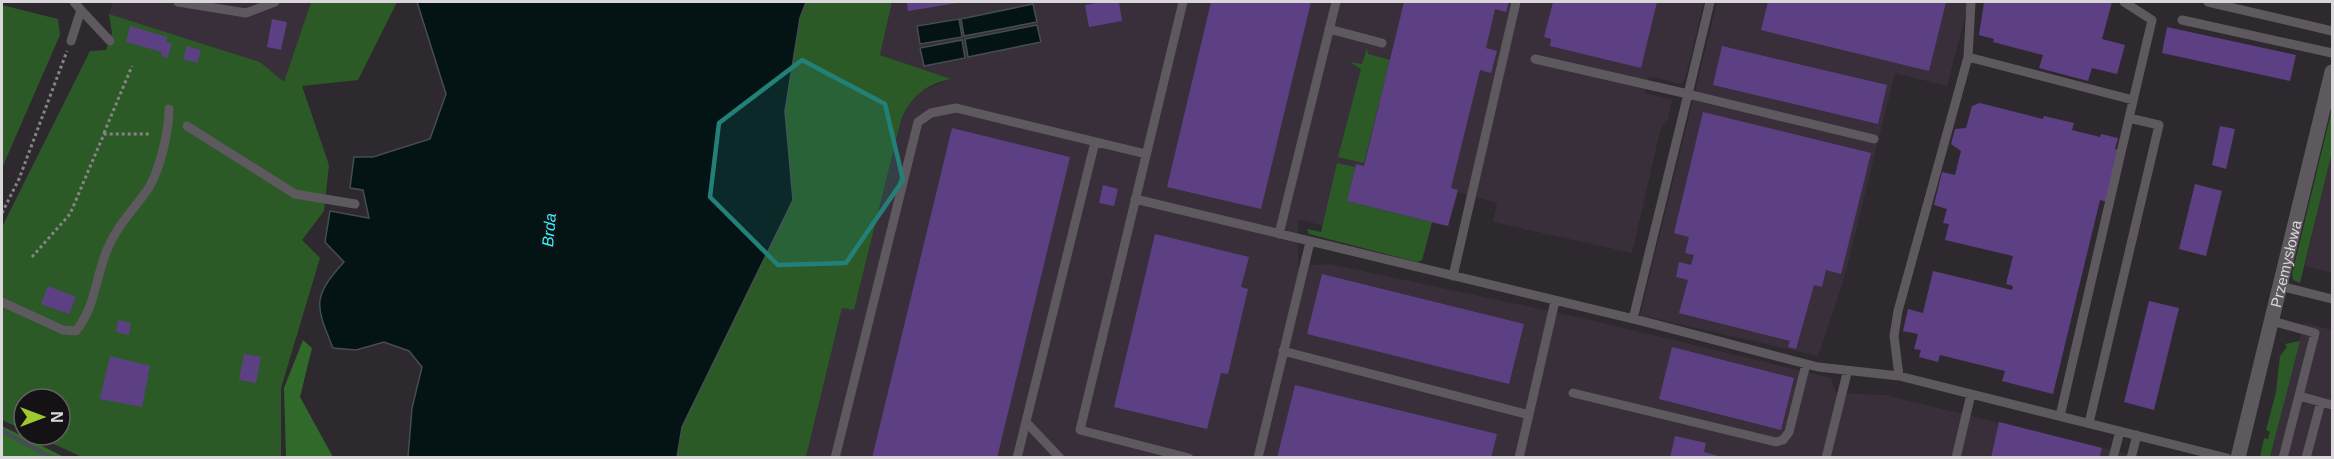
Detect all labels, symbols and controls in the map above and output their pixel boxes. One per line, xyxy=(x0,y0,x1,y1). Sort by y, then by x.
water label: Brda xyxy=(539,212,559,248)
street label: Przemysłowa xyxy=(2267,218,2304,309)
north arrow xyxy=(12,387,72,447)
text: N xyxy=(48,411,65,423)

